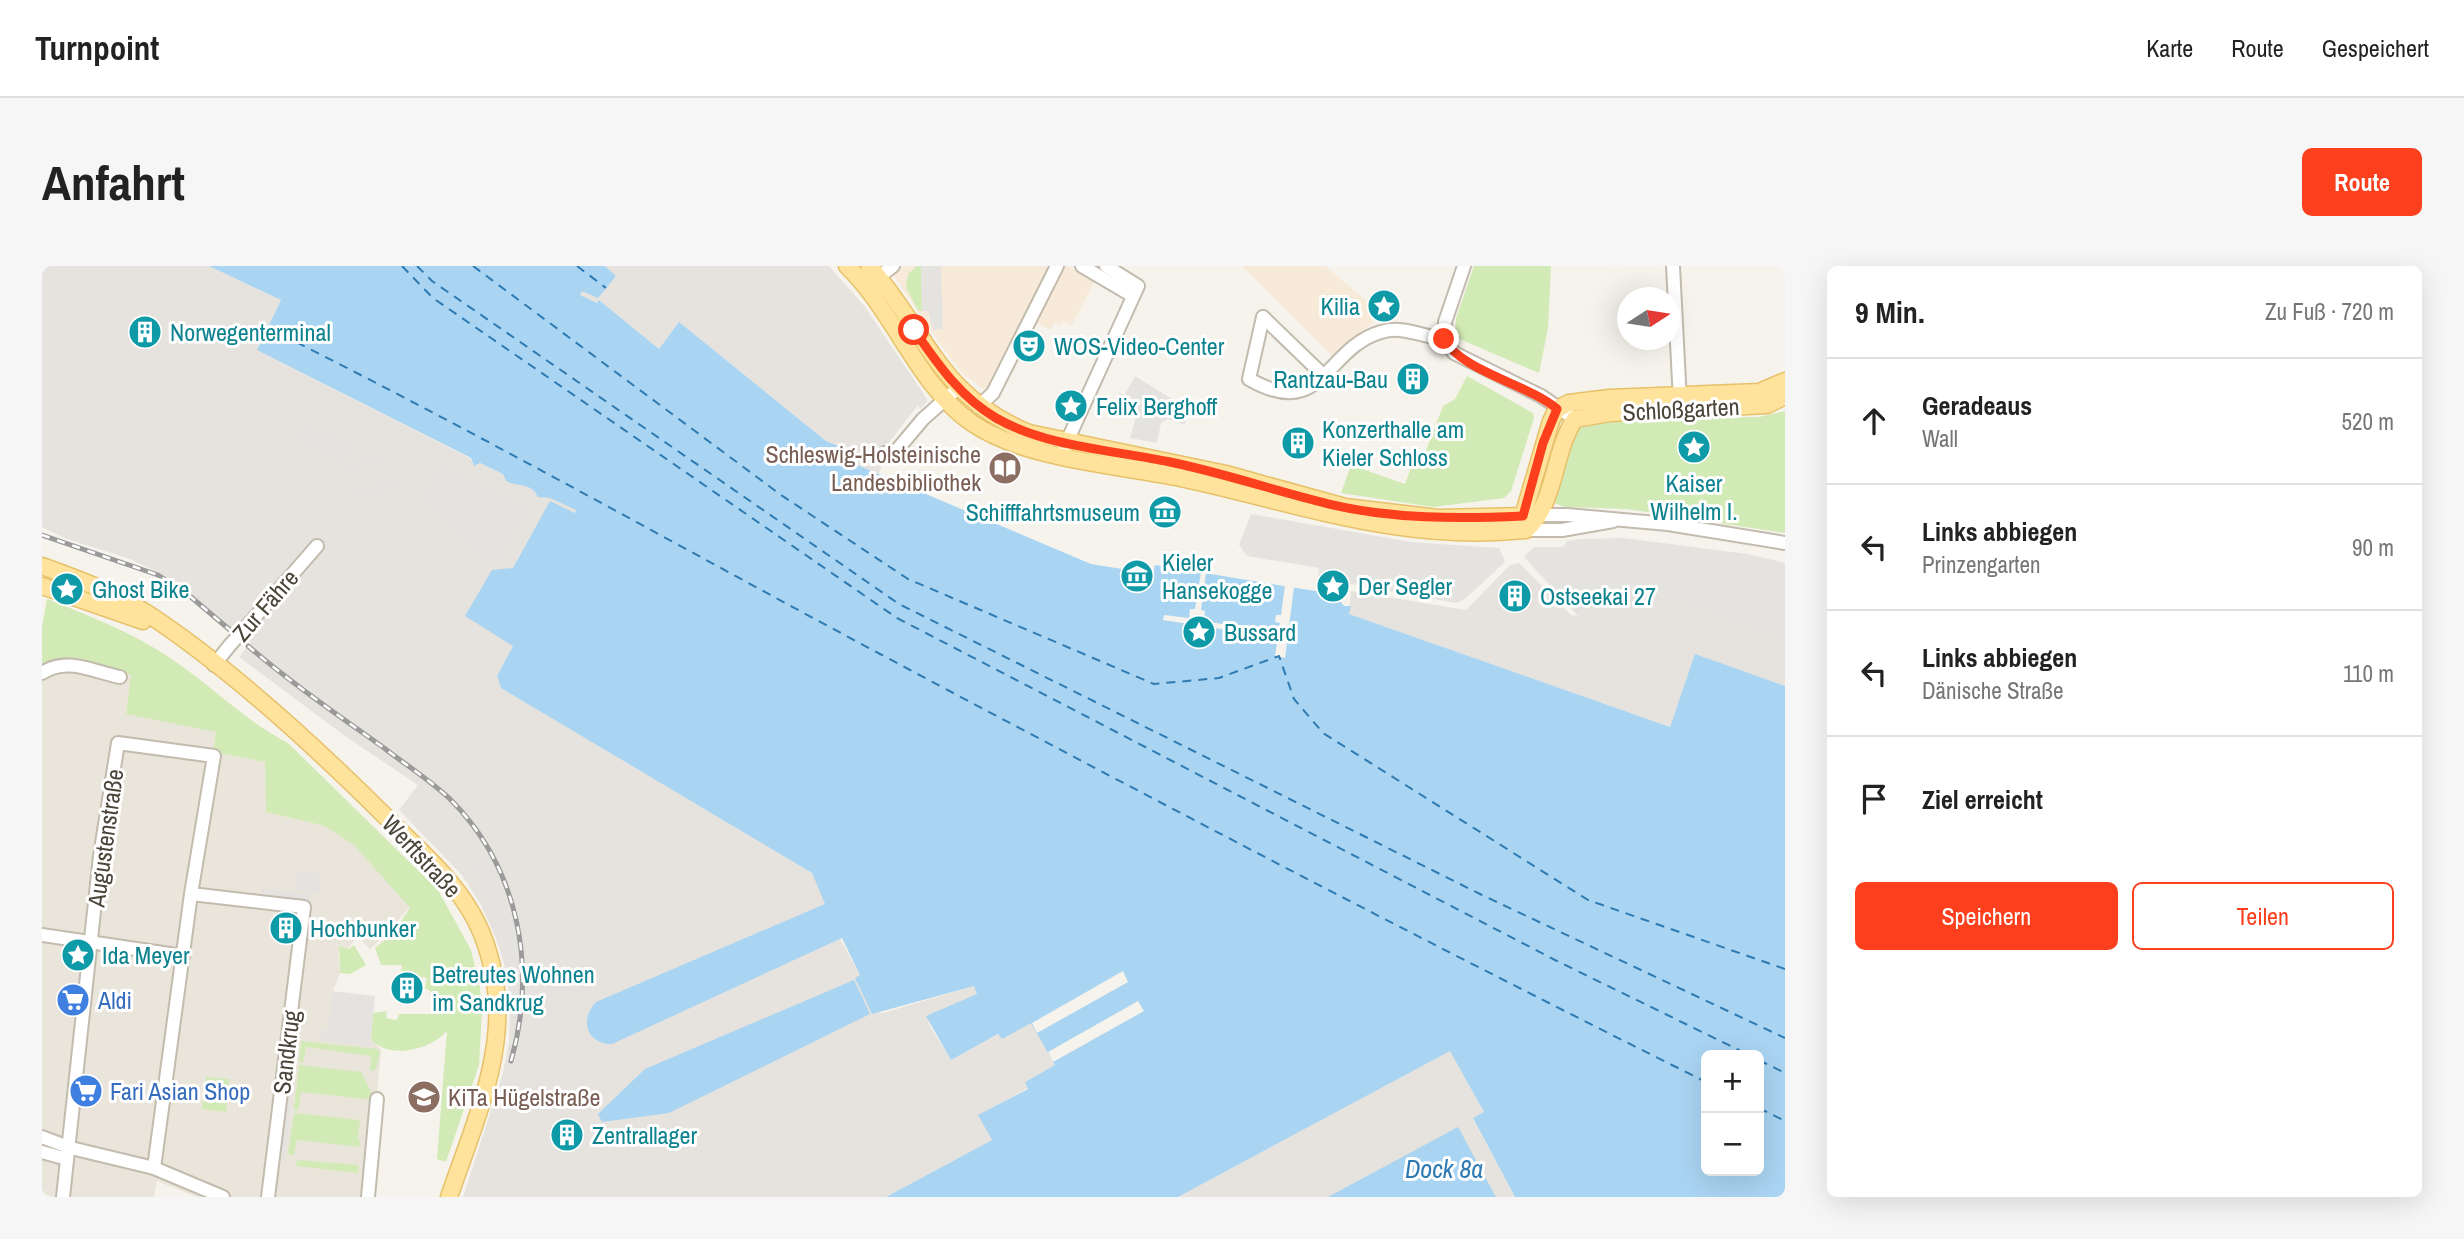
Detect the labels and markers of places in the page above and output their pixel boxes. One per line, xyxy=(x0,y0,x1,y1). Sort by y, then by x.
place icon: Kilia xyxy=(1365,287,1403,325)
place label: Kilia xyxy=(1321,290,1360,322)
building icon: Norwegenterminal xyxy=(126,313,164,351)
place label: Norwegenterminal xyxy=(170,316,331,348)
theatre icon: WOS-Video-Center xyxy=(1010,327,1048,365)
place label: WOS-Video-Center xyxy=(1054,330,1225,362)
building icon: Rantzau-Bau xyxy=(1394,360,1432,398)
place label: Rantzau-Bau xyxy=(1273,363,1388,395)
place icon: Felix Berghoff xyxy=(1052,387,1090,425)
place label: Felix Berghoff xyxy=(1096,390,1218,422)
place label: Konzerthalle am Kieler Schloss xyxy=(1322,413,1464,473)
building icon: Konzerthalle am Kieler Schloss xyxy=(1279,424,1317,462)
place icon: Kaiser Wilhelm I. xyxy=(1675,428,1713,466)
place label: Schleswig-Holsteinische Landesbibliothek xyxy=(766,438,981,498)
library icon: Schleswig-Holsteinische Landesbibliothek xyxy=(986,449,1024,487)
place label: Kaiser Wilhelm I. xyxy=(1650,467,1738,527)
museum icon: Schifffahrtsmuseum xyxy=(1146,493,1184,531)
place label: Schifffahrtsmuseum xyxy=(966,496,1140,528)
place label: Kieler Hansekogge xyxy=(1162,546,1273,606)
museum icon: Kieler Hansekogge xyxy=(1118,557,1156,595)
place icon: Der Segler xyxy=(1314,567,1352,605)
place icon: Ghost Bike xyxy=(48,570,86,608)
place label: Der Segler xyxy=(1358,570,1453,602)
place label: Ghost Bike xyxy=(92,573,189,605)
building icon: Ostseekai 27 xyxy=(1496,577,1534,615)
place label: Ostseekai 27 xyxy=(1540,580,1656,612)
place icon: Bussard xyxy=(1180,613,1218,651)
place label: Bussard xyxy=(1224,616,1296,648)
building icon: Hochbunker xyxy=(267,909,305,947)
place label: Hochbunker xyxy=(310,912,417,944)
place icon: Ida Meyer xyxy=(59,936,97,974)
place label: Ida Meyer xyxy=(102,939,190,971)
place label: Betreutes Wohnen im Sandkrug xyxy=(432,958,595,1018)
building icon: Betreutes Wohnen im Sandkrug xyxy=(388,969,426,1007)
supermarket icon: Aldi xyxy=(54,981,92,1019)
place label: Aldi xyxy=(97,984,132,1016)
supermarket icon: Fari Asian Shop xyxy=(67,1072,105,1110)
place label: Fari Asian Shop xyxy=(110,1075,250,1107)
school or university icon: KiTa Hügelstraße xyxy=(405,1078,443,1116)
place label: KiTa Hügelstraße xyxy=(448,1081,600,1113)
building icon: Zentrallager xyxy=(548,1116,586,1154)
place label: Zentrallager xyxy=(592,1119,697,1151)

